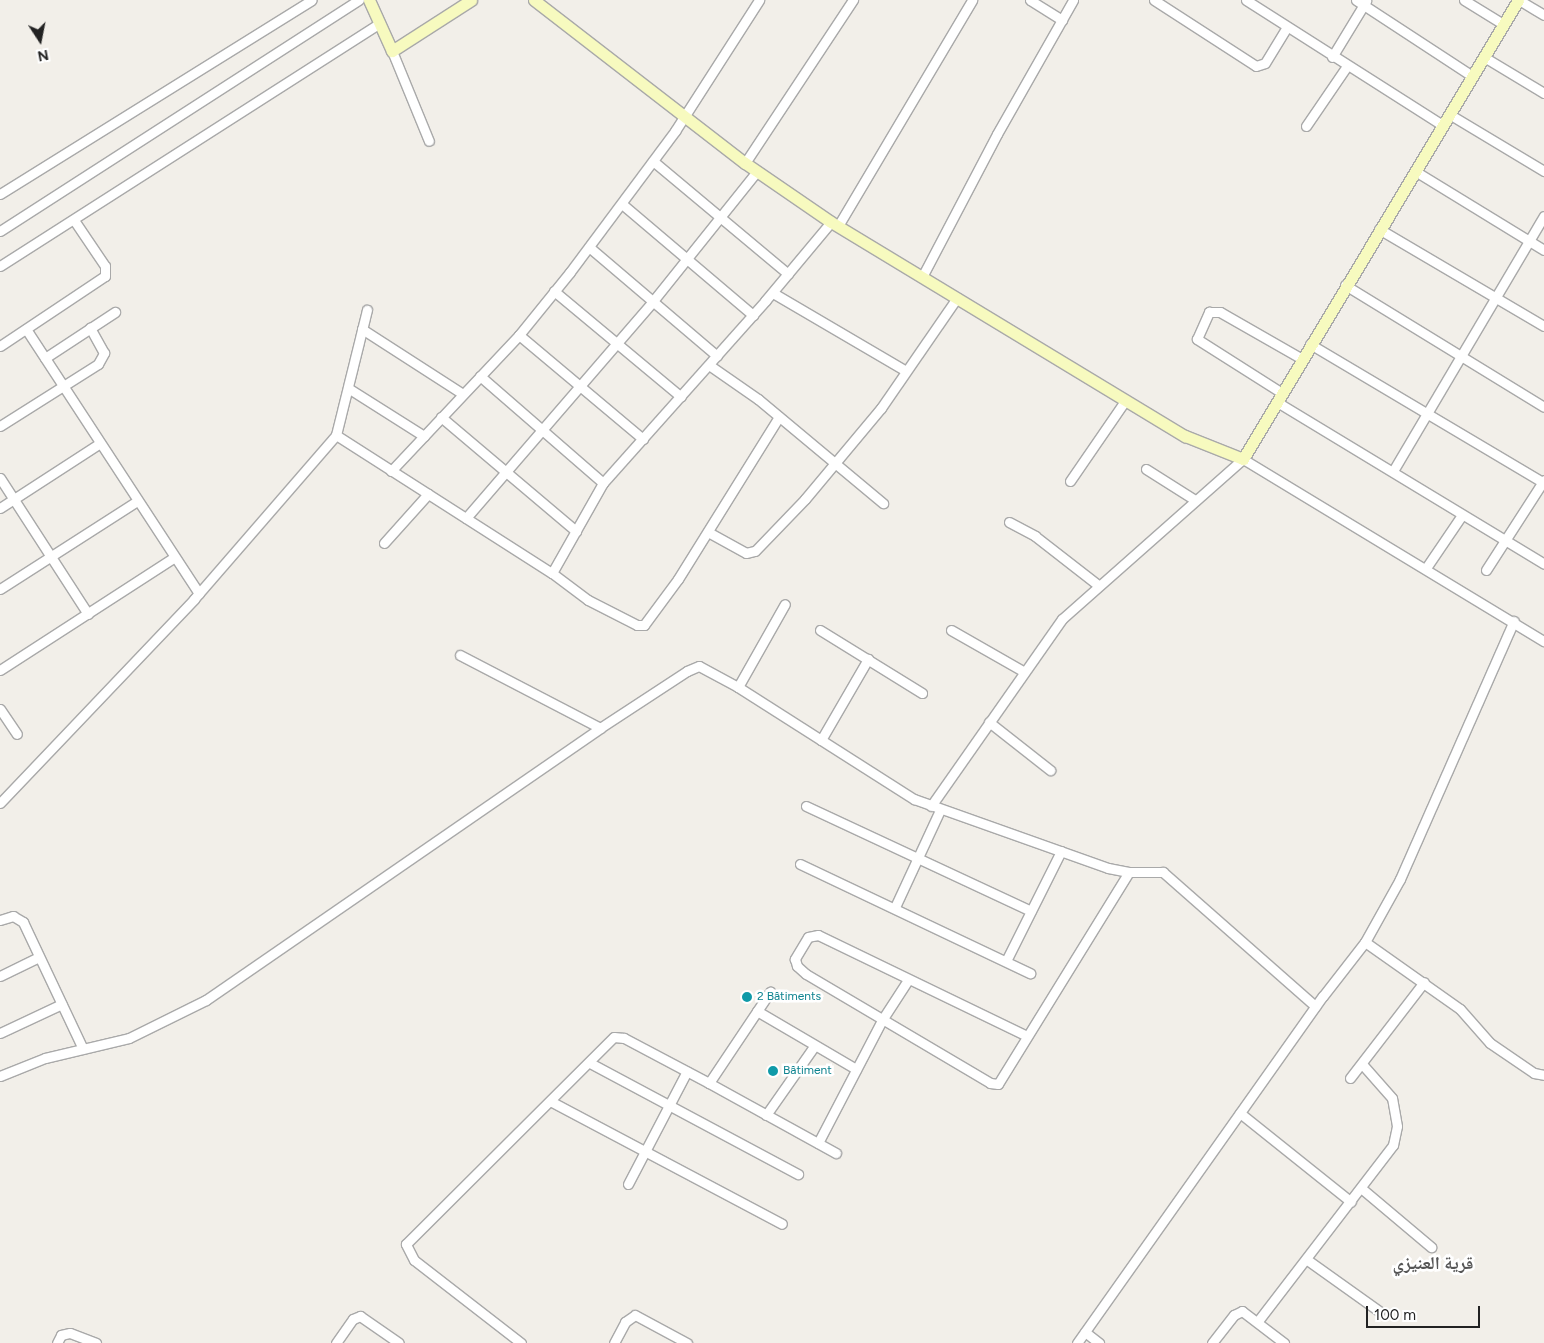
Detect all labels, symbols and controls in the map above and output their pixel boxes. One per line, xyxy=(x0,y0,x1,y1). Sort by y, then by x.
north arrow xyxy=(15,15,65,65)
text: N xyxy=(36,46,50,65)
place label: 2 Bâtiments xyxy=(757,990,821,1004)
marker: 2 Bâtiments xyxy=(741,991,753,1003)
place label: Bâtiment xyxy=(783,1064,832,1078)
marker: Bâtiment xyxy=(767,1065,779,1077)
district label: قرية العنيزي xyxy=(1392,1252,1474,1274)
scale bar xyxy=(1369,1296,1483,1328)
text: 100 m xyxy=(1374,1306,1416,1324)

